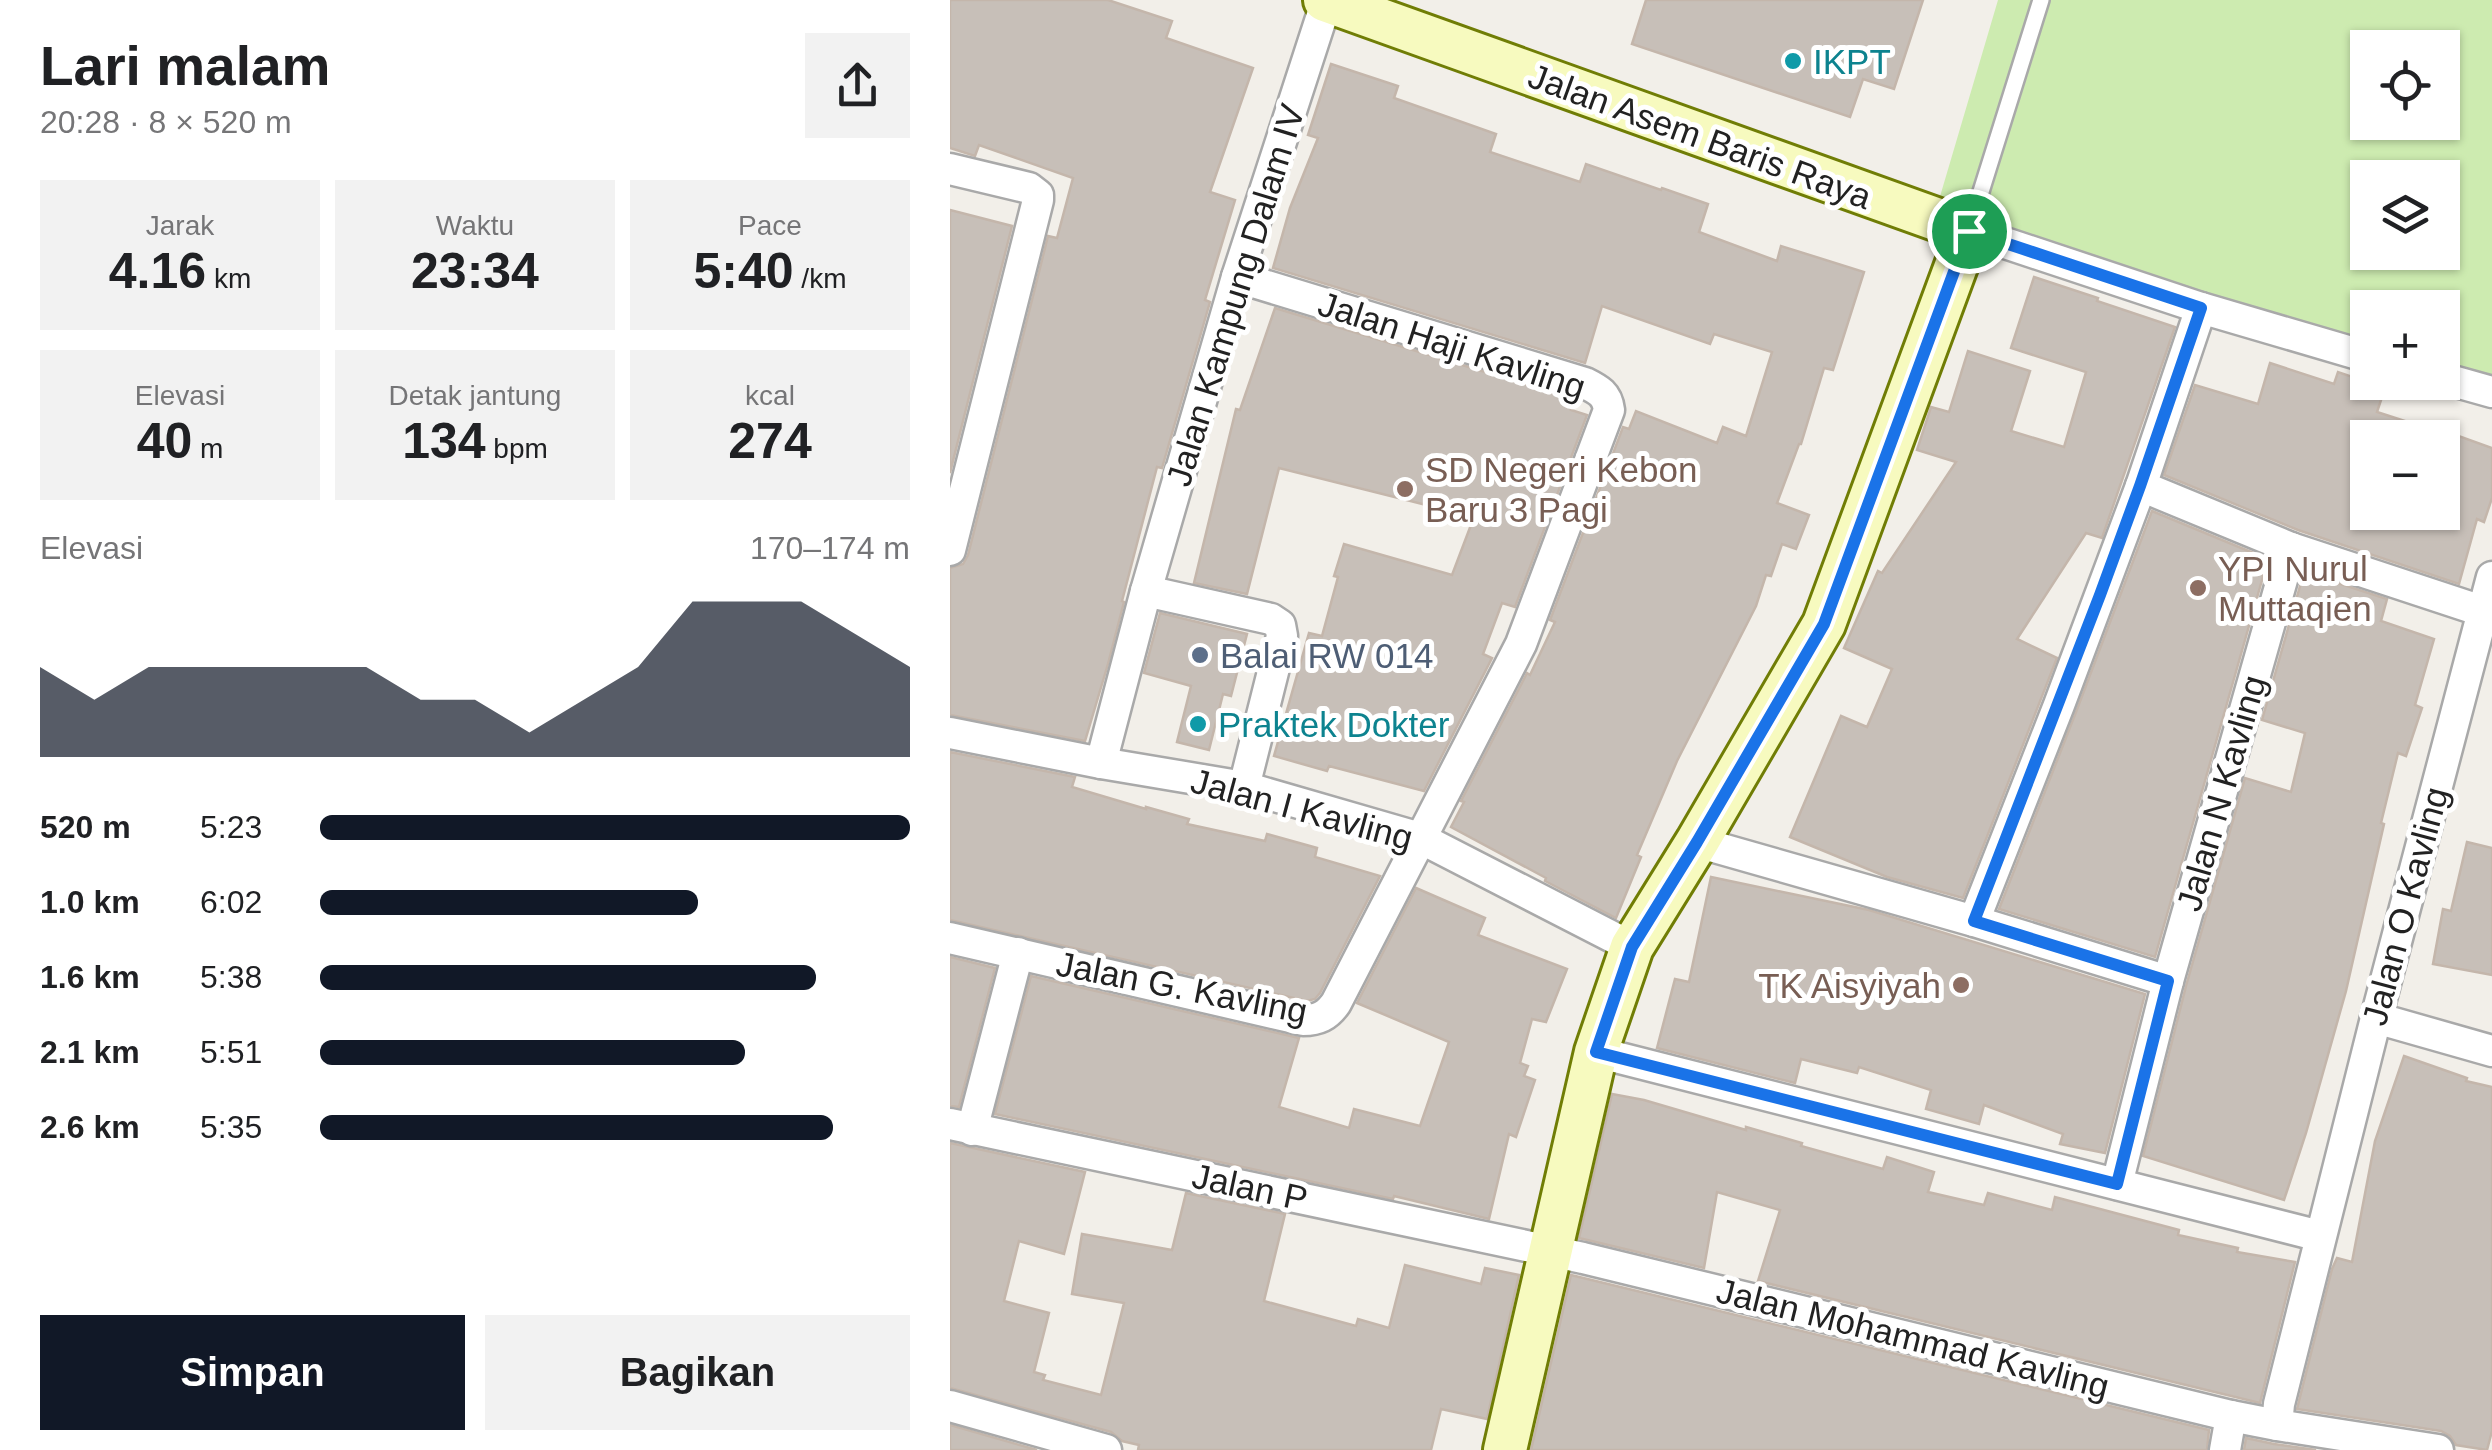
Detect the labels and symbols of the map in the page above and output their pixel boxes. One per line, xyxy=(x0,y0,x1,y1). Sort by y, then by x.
place label: IKPT xyxy=(1813,42,1891,81)
marker: IKPT xyxy=(1782,50,1804,72)
street label: Jalan Asem Baris Raya xyxy=(1523,56,1877,216)
street label: Jalan Kampung Dalam IV xyxy=(1158,99,1312,490)
pin xyxy=(1927,189,2012,274)
street label: Jalan Haji Kavling xyxy=(1314,283,1590,407)
place label: SD Negeri Kebon Baru 3 Pagi xyxy=(1425,450,1697,529)
marker: SD Negeri Kebon Baru 3 Pagi xyxy=(1394,478,1416,500)
place label: YPI Nurul Muttaqien xyxy=(2218,549,2372,628)
marker: YPI Nurul Muttaqien xyxy=(2187,577,2209,599)
place label: Balai RW 014 xyxy=(1220,636,1433,675)
marker: Balai RW 014 xyxy=(1189,644,1211,666)
street label: Jalan N Kavling xyxy=(2169,671,2273,915)
place label: Praktek Dokter xyxy=(1218,705,1450,744)
marker: Praktek Dokter xyxy=(1187,713,1209,735)
street label: Jalan I Kavling xyxy=(1187,761,1417,857)
street label: Jalan O Kavling xyxy=(2354,783,2456,1029)
street label: Jalan G. Kavling xyxy=(1053,944,1311,1030)
place label: TK Aisyiyah xyxy=(1758,966,1941,1005)
marker: TK Aisyiyah xyxy=(1950,974,1972,996)
street label: Jalan P xyxy=(1189,1156,1311,1218)
street label: Jalan Mohammad Kavling xyxy=(1713,1270,2113,1406)

